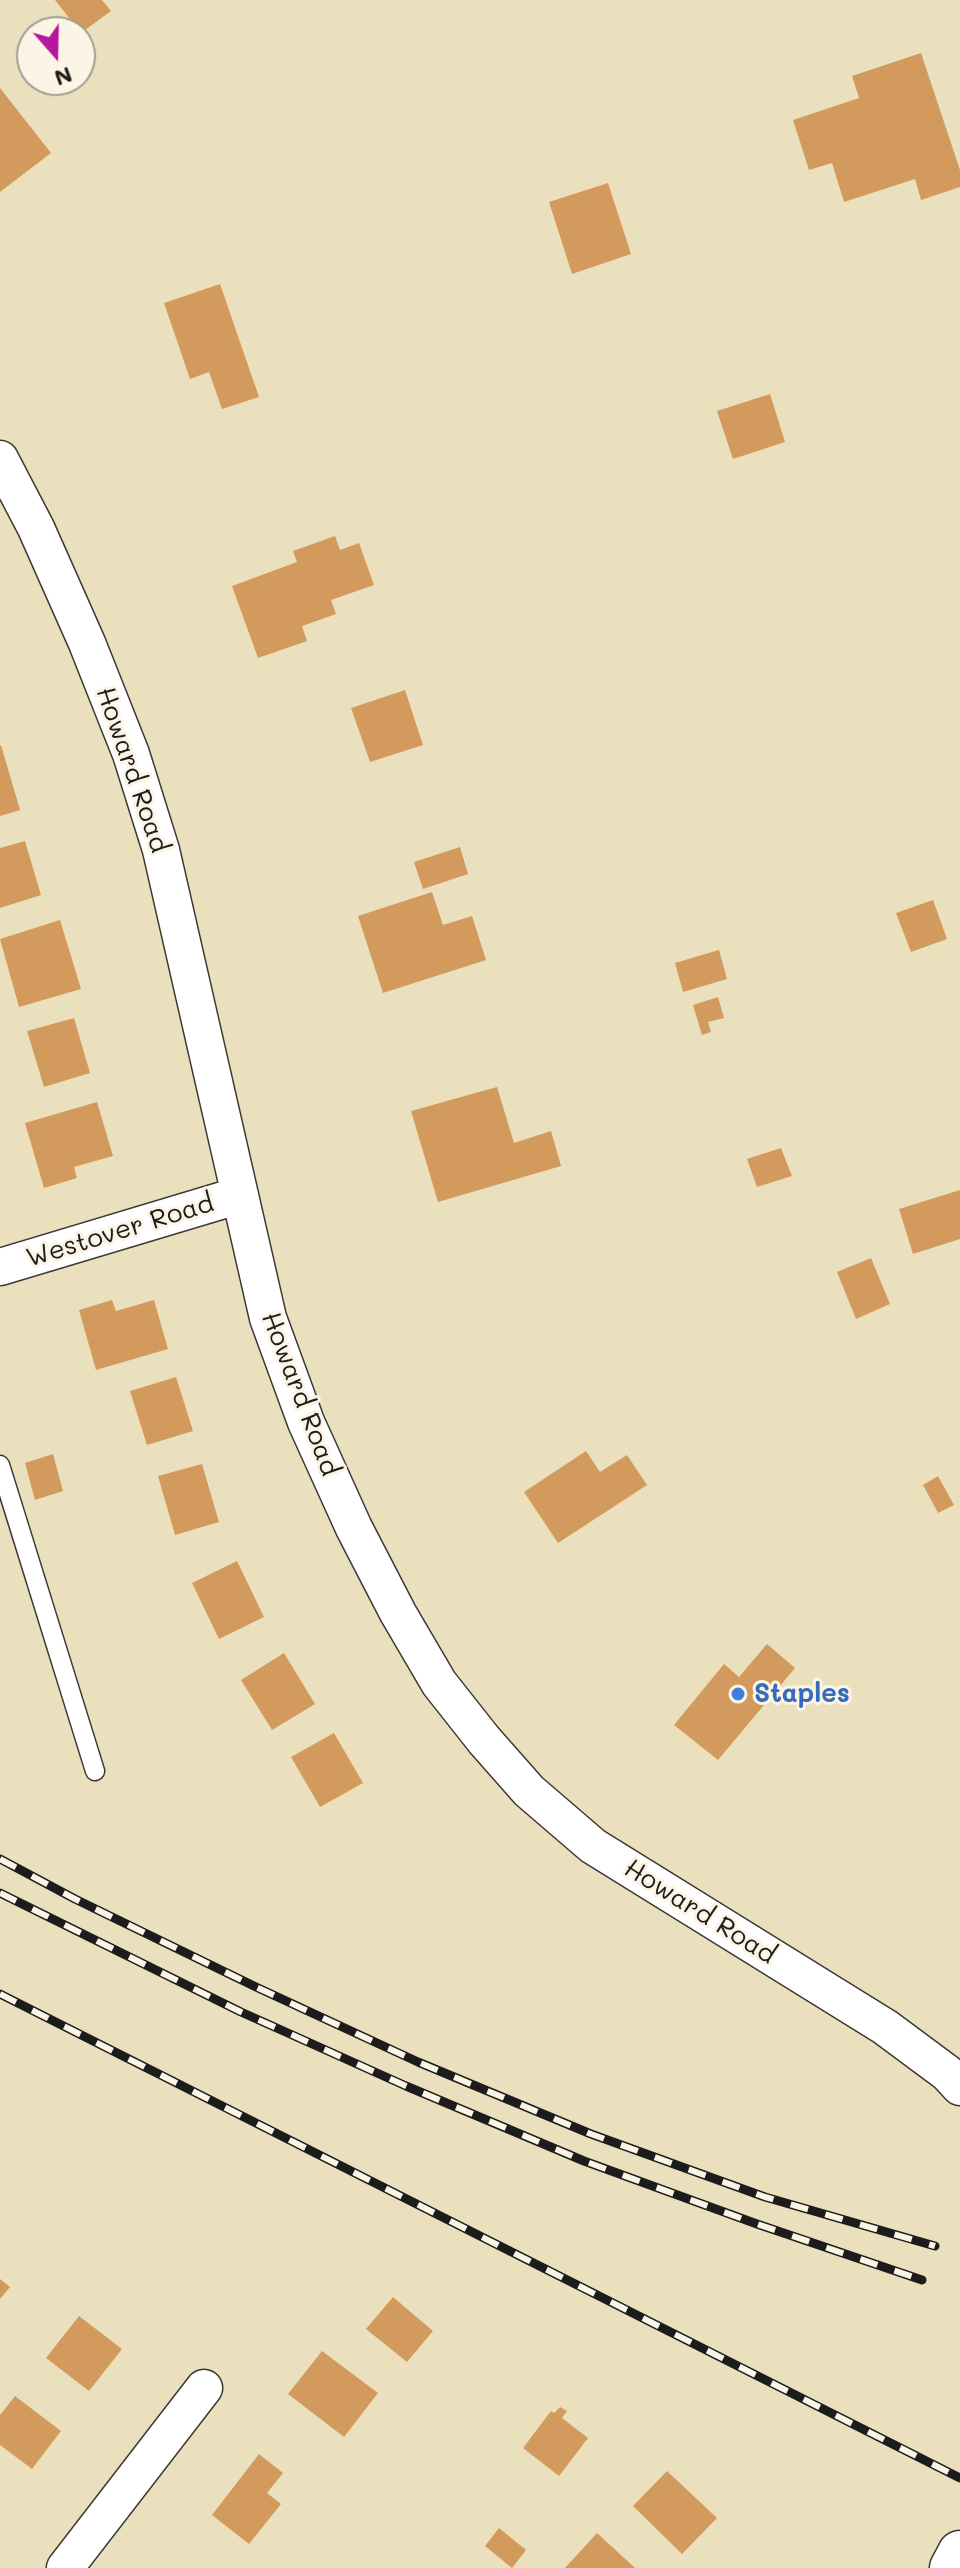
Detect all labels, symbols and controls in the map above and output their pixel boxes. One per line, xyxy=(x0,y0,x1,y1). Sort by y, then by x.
north arrow xyxy=(16,16,96,96)
text: N xyxy=(51,61,77,94)
street label: Howard Road xyxy=(89,683,175,857)
street label: Westover Road xyxy=(22,1188,218,1274)
street label: Howard Road xyxy=(254,1308,346,1480)
place label: Staples xyxy=(754,1678,850,1710)
marker: Staples xyxy=(729,1685,747,1703)
street label: Howard Road xyxy=(618,1853,782,1971)

